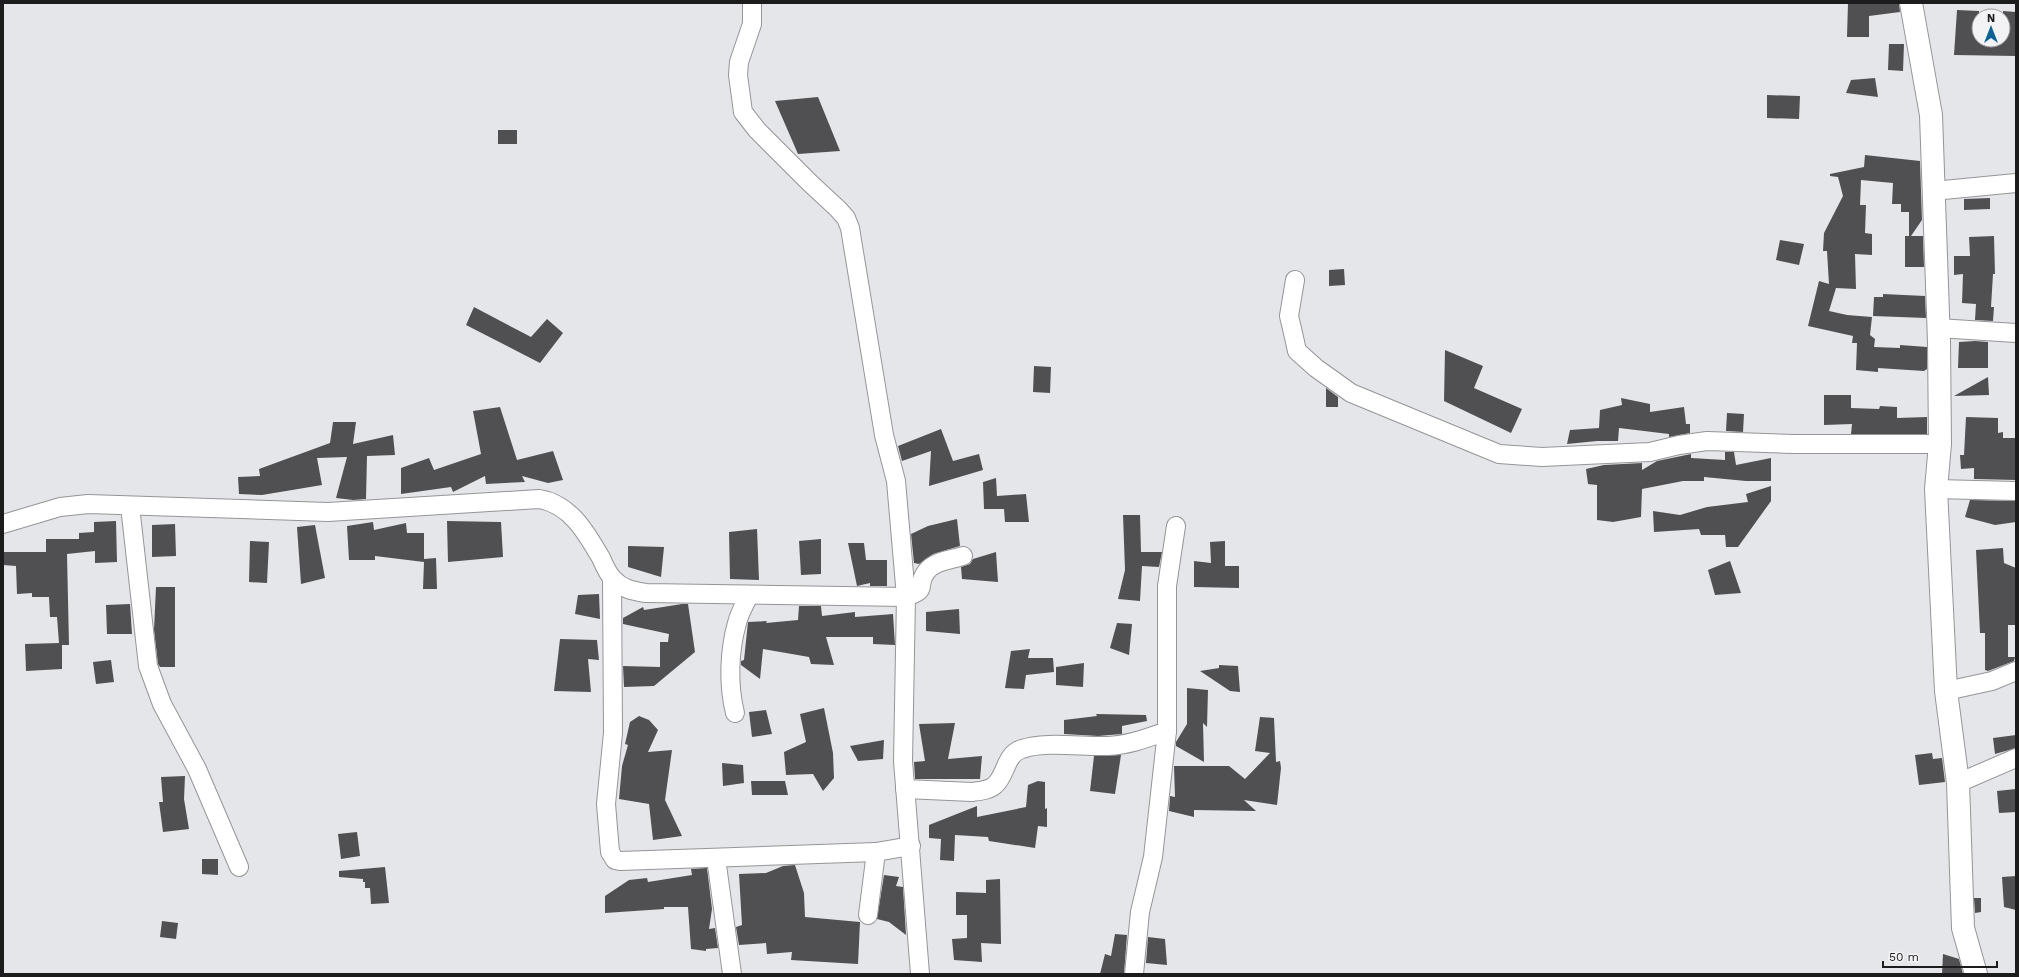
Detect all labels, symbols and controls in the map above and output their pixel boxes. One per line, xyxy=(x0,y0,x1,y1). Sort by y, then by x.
north arrow xyxy=(1971,8,2011,48)
text: N xyxy=(1987,12,1995,25)
scale bar xyxy=(1883,943,1997,969)
text: 50 m xyxy=(1889,950,1919,964)

